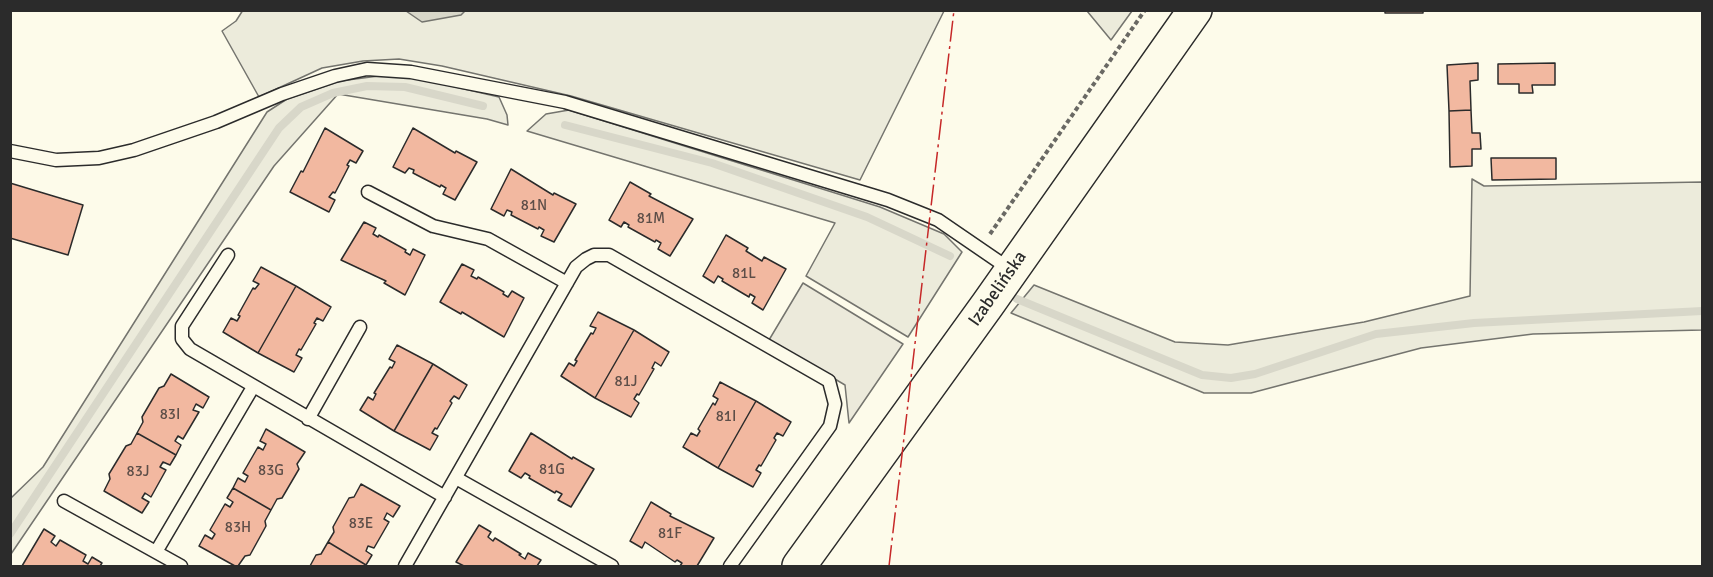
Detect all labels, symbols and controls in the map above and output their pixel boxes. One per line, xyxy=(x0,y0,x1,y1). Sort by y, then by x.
house number: 81N xyxy=(521,197,547,215)
house number: 81M xyxy=(637,210,665,228)
street label: Izabelińska xyxy=(964,247,1032,331)
house number: 81L xyxy=(732,265,756,283)
house number: 81J xyxy=(615,373,637,391)
house number: 83I xyxy=(160,406,180,424)
house number: 81I xyxy=(716,408,736,426)
house number: 81G xyxy=(539,461,565,479)
house number: 83G xyxy=(258,462,284,480)
house number: 83J xyxy=(127,463,149,481)
house number: 83E xyxy=(349,515,373,533)
house number: 83H xyxy=(225,519,251,537)
house number: 81F xyxy=(658,525,682,543)

